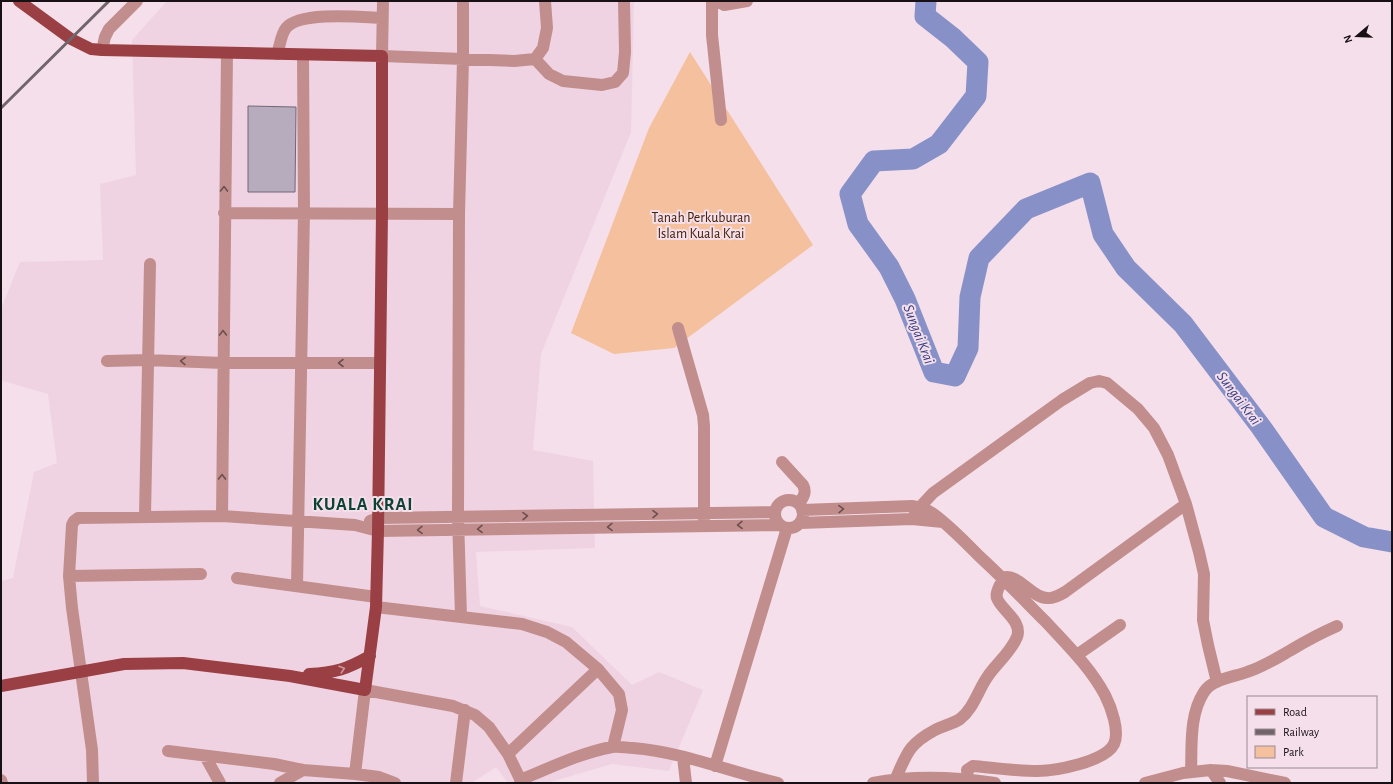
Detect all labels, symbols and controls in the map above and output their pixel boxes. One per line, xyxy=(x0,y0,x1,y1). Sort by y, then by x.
north arrow xyxy=(1337,16,1377,56)
text: N xyxy=(1342,34,1354,45)
one-way arrow xyxy=(220,186,229,192)
park label: Tanah Perkuburan Islam Kuala Krai xyxy=(652,211,750,241)
water label: Sungai Krai xyxy=(900,303,937,366)
one-way arrow xyxy=(219,330,227,336)
one-way arrow xyxy=(180,357,186,366)
one-way arrow xyxy=(338,359,344,367)
water label: Sungai Krai xyxy=(1214,369,1263,428)
one-way arrow xyxy=(218,474,226,480)
district label: KUALA KRAI xyxy=(312,496,414,514)
one-way arrow xyxy=(838,504,844,513)
one-way arrow xyxy=(652,509,658,518)
one-way arrow xyxy=(522,512,528,520)
one-way arrow xyxy=(737,521,743,529)
one-way arrow xyxy=(607,523,613,531)
one-way arrow xyxy=(477,525,483,533)
one-way arrow xyxy=(417,526,423,534)
one-way arrow xyxy=(339,665,346,674)
legend xyxy=(1247,696,1377,768)
text: Road xyxy=(1283,706,1307,718)
text: Railway xyxy=(1283,726,1319,739)
text: Park xyxy=(1283,746,1304,758)

